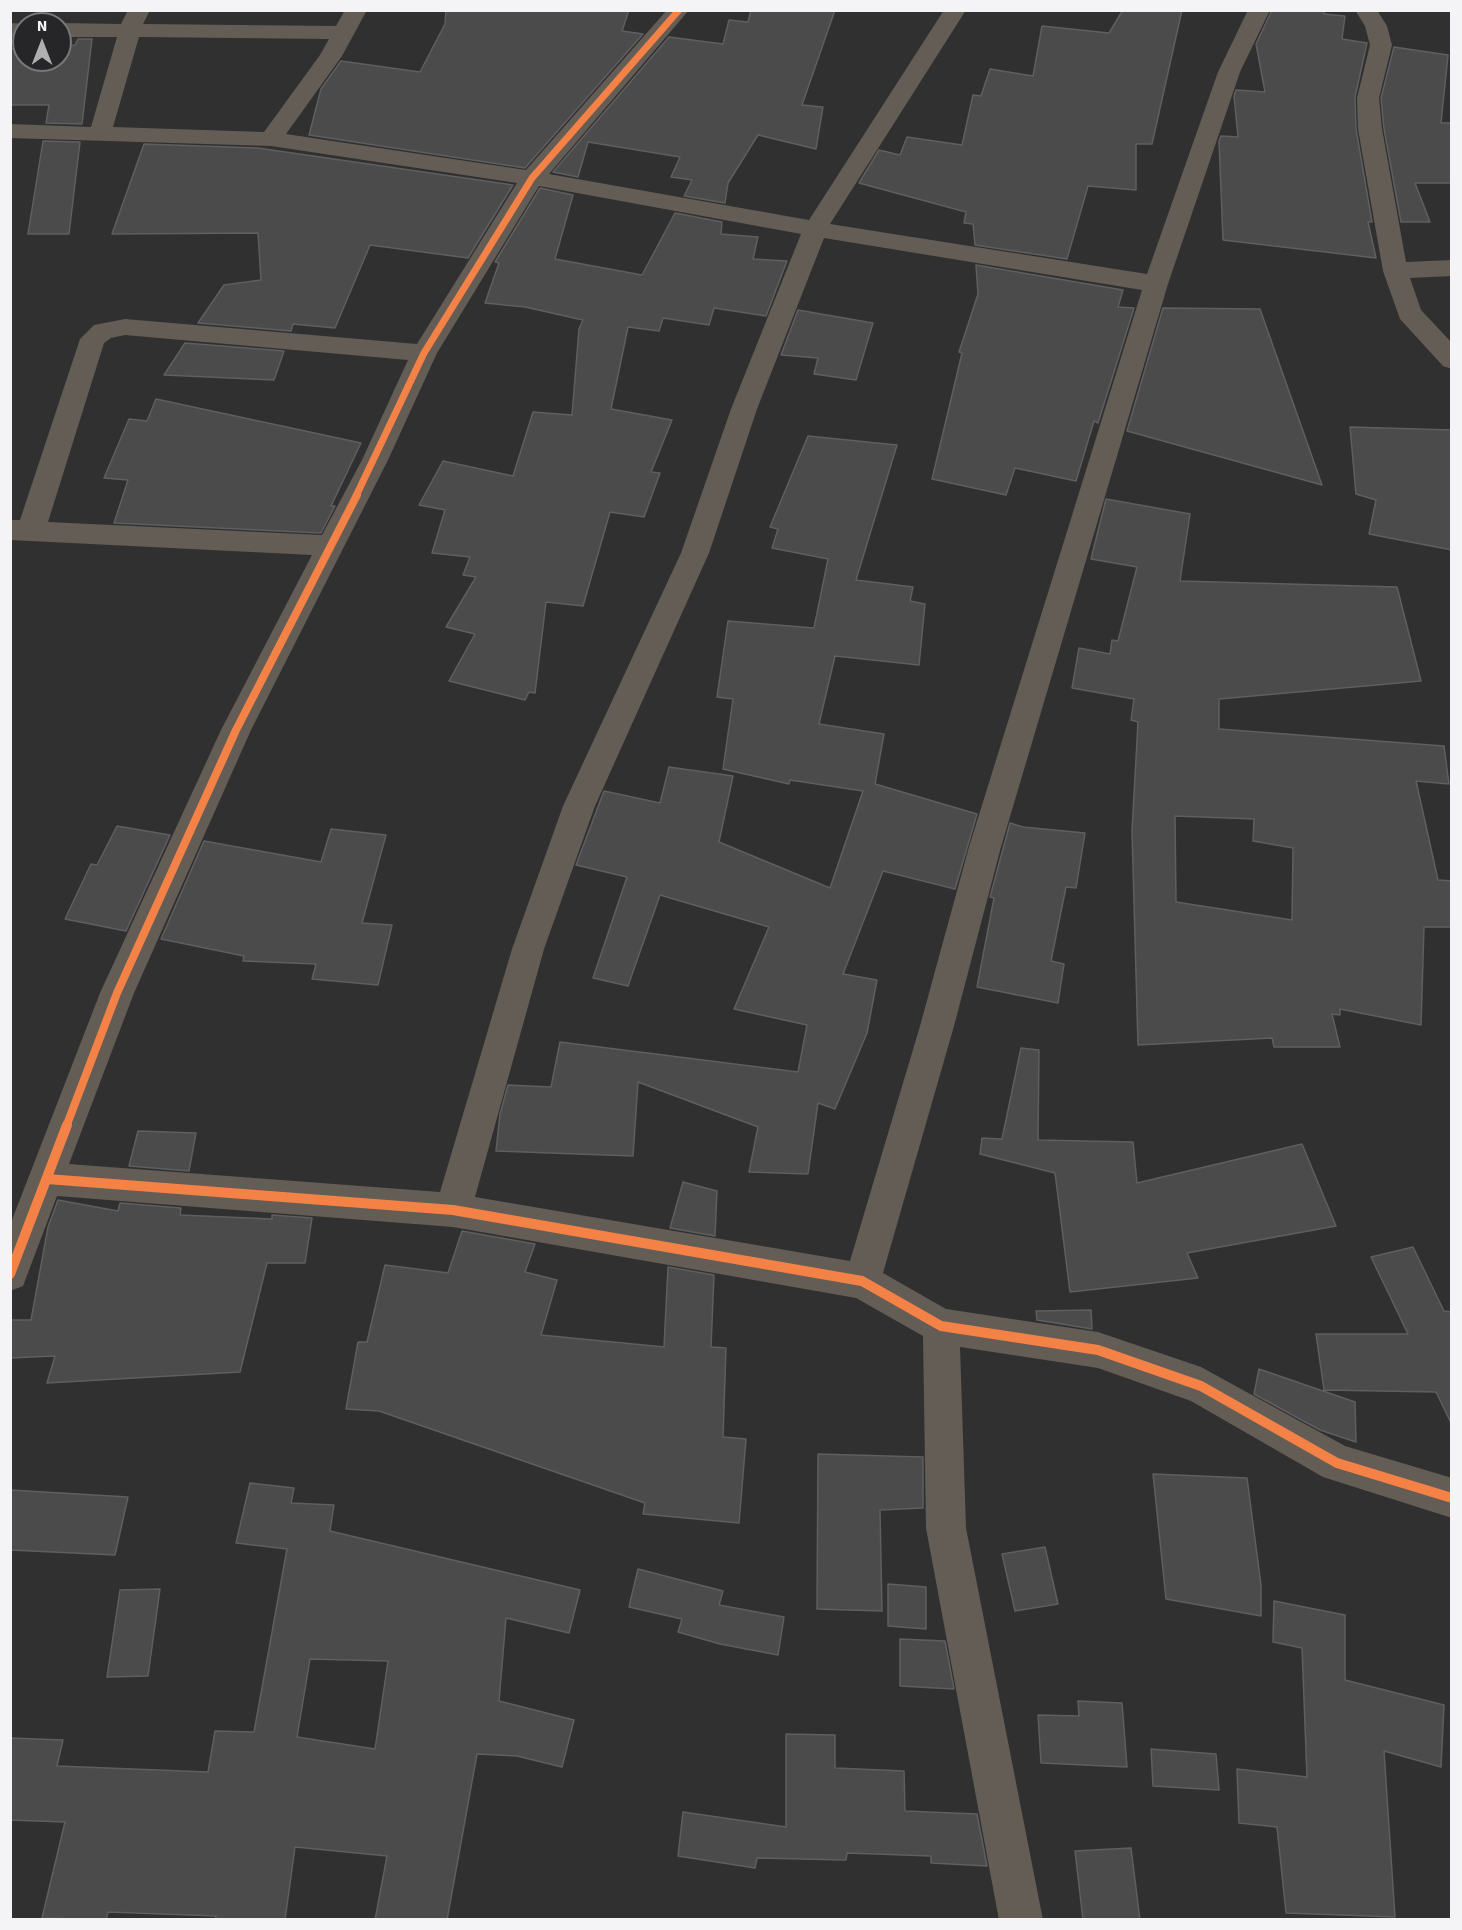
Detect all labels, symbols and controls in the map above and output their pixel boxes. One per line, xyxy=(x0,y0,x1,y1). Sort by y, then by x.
north arrow xyxy=(12,12,72,72)
text: N xyxy=(37,15,47,37)

